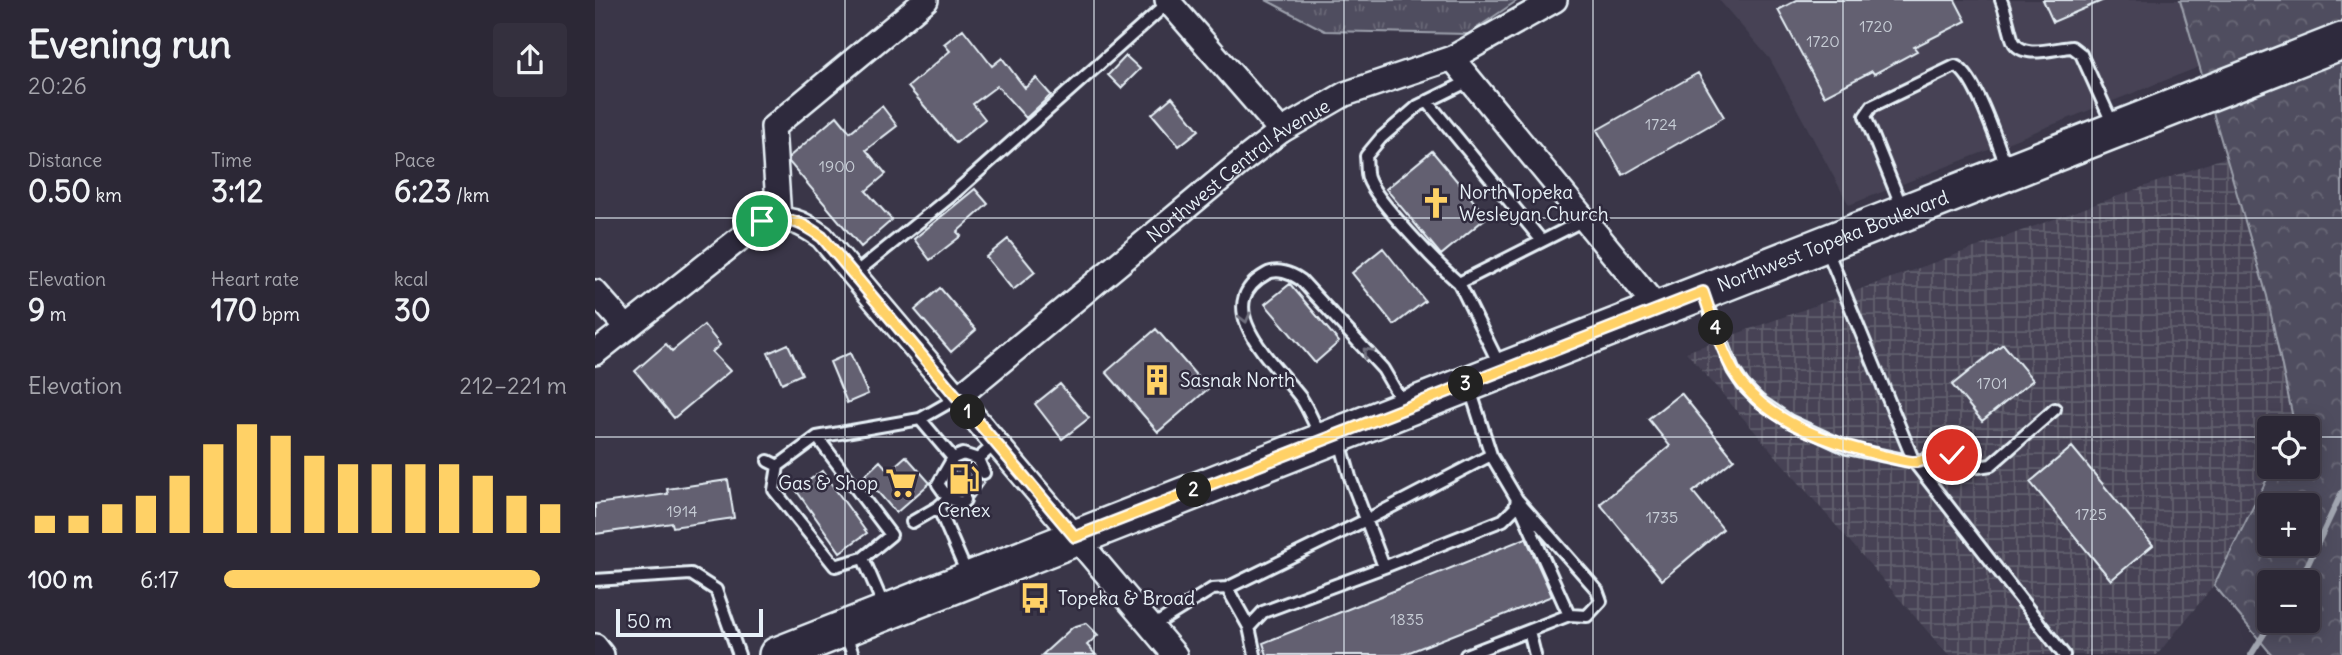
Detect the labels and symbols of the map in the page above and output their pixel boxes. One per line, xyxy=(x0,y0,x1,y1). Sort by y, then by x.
house number: 1720 xyxy=(1859,16,1893,36)
house number: 1720 xyxy=(1806,31,1840,51)
street label: Northwest Central Avenue xyxy=(1142,94,1334,247)
house number: 1724 xyxy=(1645,114,1677,134)
house number: 1900 xyxy=(819,156,855,176)
place label: North Topeka Wesleyan Church xyxy=(1459,180,1609,226)
street label: Northwest Topeka Boulevard xyxy=(1714,185,1952,297)
church icon: North Topeka Wesleyan Church xyxy=(1419,186,1453,220)
pin xyxy=(732,191,792,251)
pin: 4 xyxy=(1699,310,1733,346)
one-way arrow xyxy=(1237,312,1252,324)
one-way arrow xyxy=(1363,347,1375,360)
building icon: Sasnak North xyxy=(1140,363,1174,397)
pin: 3 xyxy=(1449,366,1483,402)
place label: Sasnak North xyxy=(1180,368,1295,392)
house number: 1701 xyxy=(1976,373,2008,393)
pin: 1 xyxy=(951,394,985,430)
pin xyxy=(1922,425,1982,485)
fuel station icon: Cenex xyxy=(947,462,981,496)
supermarket icon: Gas & Shop xyxy=(884,466,918,500)
place label: Gas & Shop xyxy=(778,471,878,495)
pin: 2 xyxy=(1177,472,1211,508)
place label: Cenex xyxy=(938,498,991,522)
house number: 1914 xyxy=(666,501,698,521)
house number: 1725 xyxy=(2075,504,2107,524)
house number: 1735 xyxy=(1646,507,1678,527)
bus stop icon: Topeka & Broad xyxy=(1018,581,1052,615)
place label: Topeka & Broad xyxy=(1058,586,1195,610)
scale bar xyxy=(616,606,763,638)
house number: 1835 xyxy=(1390,609,1424,629)

